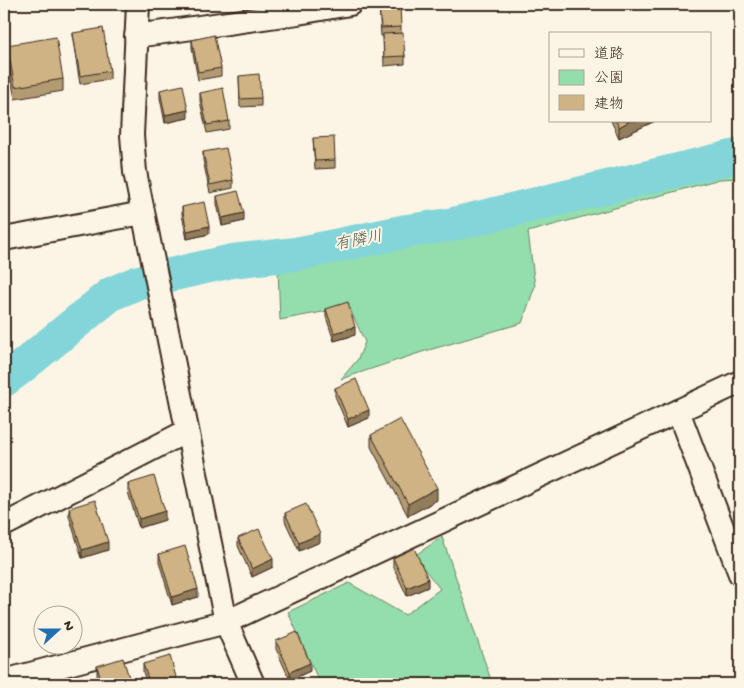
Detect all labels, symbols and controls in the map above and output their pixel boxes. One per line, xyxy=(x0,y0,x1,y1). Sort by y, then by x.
legend xyxy=(549,32,712,122)
text: 道路 xyxy=(594,46,624,64)
text: 公園 xyxy=(594,70,624,88)
text: 建物 xyxy=(594,96,624,114)
water label: 有隣川 xyxy=(333,226,384,256)
north arrow xyxy=(32,606,82,656)
text: N xyxy=(58,619,77,634)

